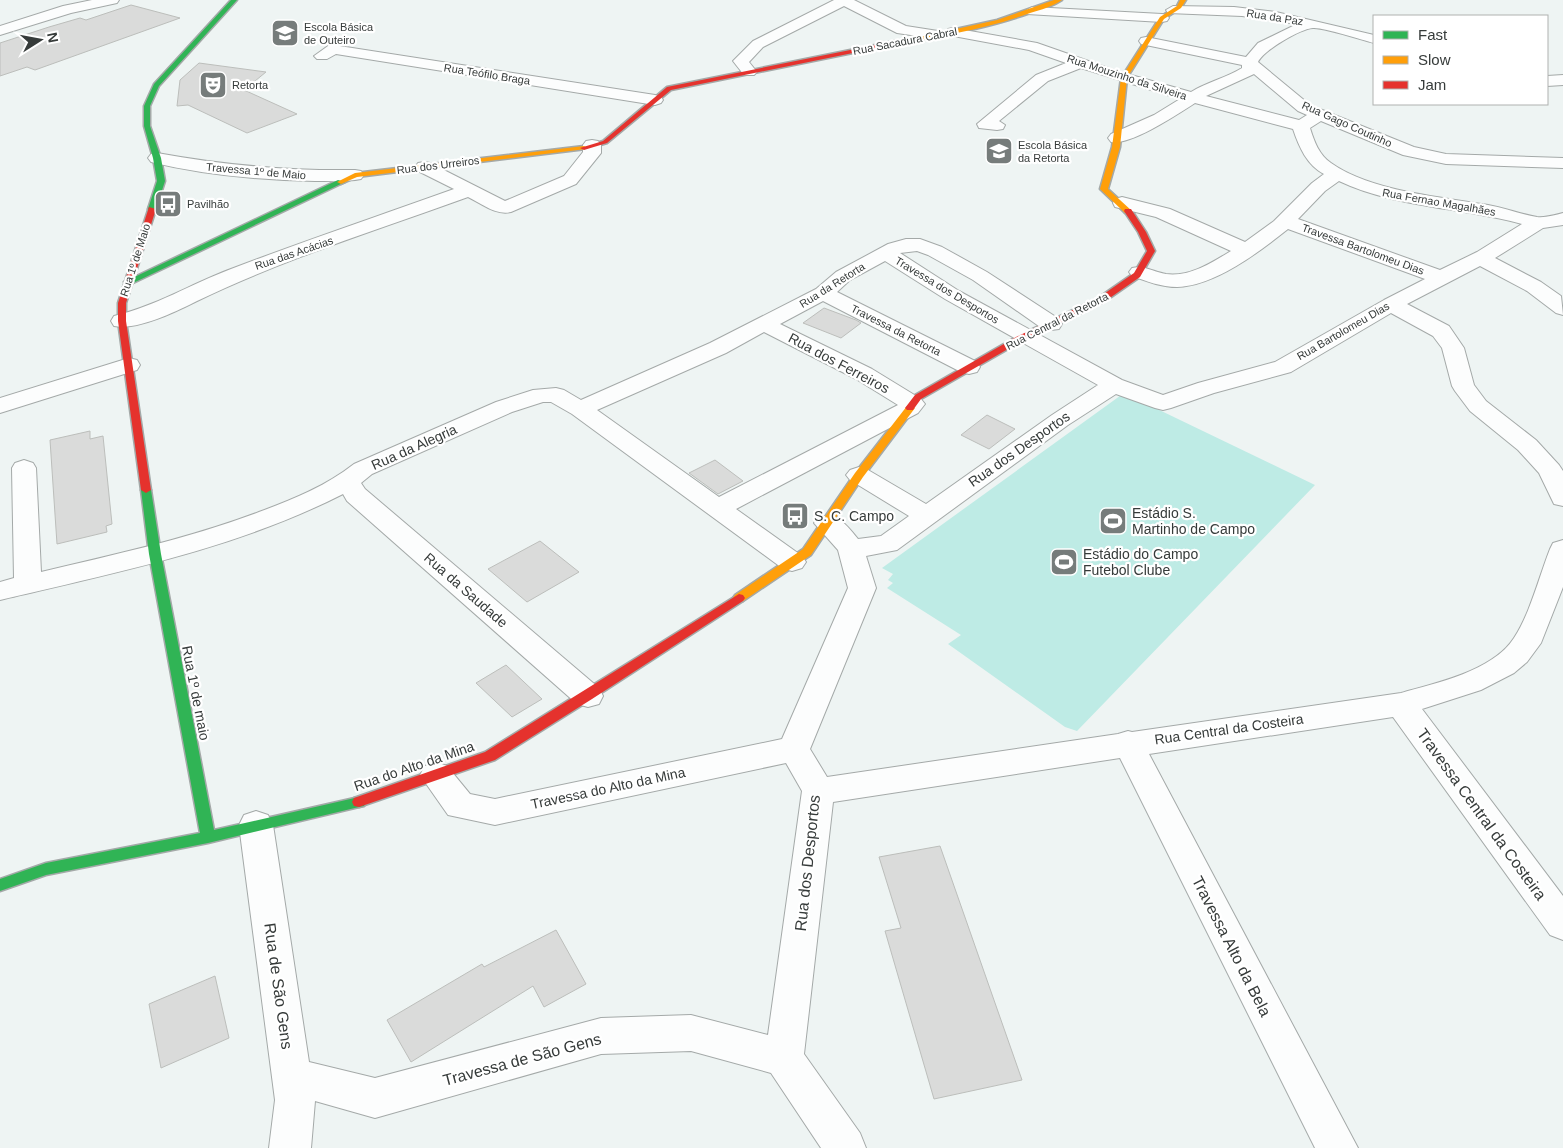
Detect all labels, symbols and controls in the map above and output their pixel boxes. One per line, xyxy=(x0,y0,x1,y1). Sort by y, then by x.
street label: Rua da Paz xyxy=(1246,7,1304,27)
north arrow xyxy=(15,15,65,65)
legend xyxy=(1373,15,1548,105)
school or university icon: Escola Básica de Outeiro xyxy=(270,18,300,48)
place label: Escola Básica de Outeiro xyxy=(304,21,374,46)
street label: Rua Sacadura Cabral xyxy=(852,25,958,57)
text: Fast xyxy=(1418,26,1448,43)
text: N xyxy=(44,31,62,44)
text: Slow xyxy=(1418,51,1451,68)
street label: Rua Mouzinho da Silveira xyxy=(1066,52,1189,102)
street label: Rua Teófilo Braga xyxy=(443,61,532,87)
theatre icon: Retorta xyxy=(198,70,228,100)
text: Jam xyxy=(1418,76,1446,93)
place label: Retorta xyxy=(232,79,269,91)
street label: Rua Gago Coutinho xyxy=(1300,99,1394,149)
school or university icon: Escola Básica da Retorta xyxy=(984,136,1014,166)
place label: Escola Básica da Retorta xyxy=(1018,139,1088,164)
street label: Rua dos Urreiros xyxy=(396,154,480,176)
street label: Travessa 1º de Maio xyxy=(206,161,306,181)
street label: Rua Fernao Magalhães xyxy=(1381,186,1497,218)
bus stop icon: Pavilhão xyxy=(153,189,183,219)
place label: Pavilhão xyxy=(187,198,229,210)
street label: Travessa Bartolomeu Dias xyxy=(1300,221,1426,277)
street label: Rua 1º de Maio xyxy=(118,222,152,298)
street label: Rua das Acácias xyxy=(253,234,335,272)
street label: Travessa dos Desportos xyxy=(893,254,1001,326)
street label: Rua da Retorta xyxy=(797,260,868,310)
street label: Rua Central da Retorta xyxy=(1004,290,1111,352)
street label: Rua Bartolomeu Dias xyxy=(1295,299,1392,362)
street label: Travessa da Retorta xyxy=(849,302,944,358)
street label: Rua dos Ferreiros xyxy=(786,330,892,396)
street label: Rua dos Desportos xyxy=(965,408,1073,490)
street label: Rua da Alegria xyxy=(369,421,459,473)
bus stop icon: S. C. Campo xyxy=(780,501,810,531)
place label: Estádio S. Martinho de Campo xyxy=(1132,505,1255,537)
sports icon: Estádio S. Martinho de Campo xyxy=(1098,506,1128,536)
place label: S. C. Campo xyxy=(814,508,894,524)
place label: Estádio do Campo Futebol Clube xyxy=(1083,546,1198,578)
sports icon: Estádio do Campo Futebol Clube xyxy=(1049,547,1079,577)
street label: Rua da Saudade xyxy=(421,549,511,631)
street label: Rua 1º de maio xyxy=(179,644,213,742)
street label: Rua Central da Costeira xyxy=(1154,711,1305,747)
street label: Travessa Central da Costeira xyxy=(1414,725,1550,903)
street label: Rua do Alto da Mina xyxy=(352,738,476,794)
street label: Travessa do Alto da Mina xyxy=(529,764,687,812)
street label: Rua dos Desportos xyxy=(792,794,823,932)
street label: Travessa Alto da Bela xyxy=(1189,873,1274,1019)
street label: Rua de São Gens xyxy=(261,922,296,1050)
street label: Travessa de São Gens xyxy=(441,1030,603,1089)

